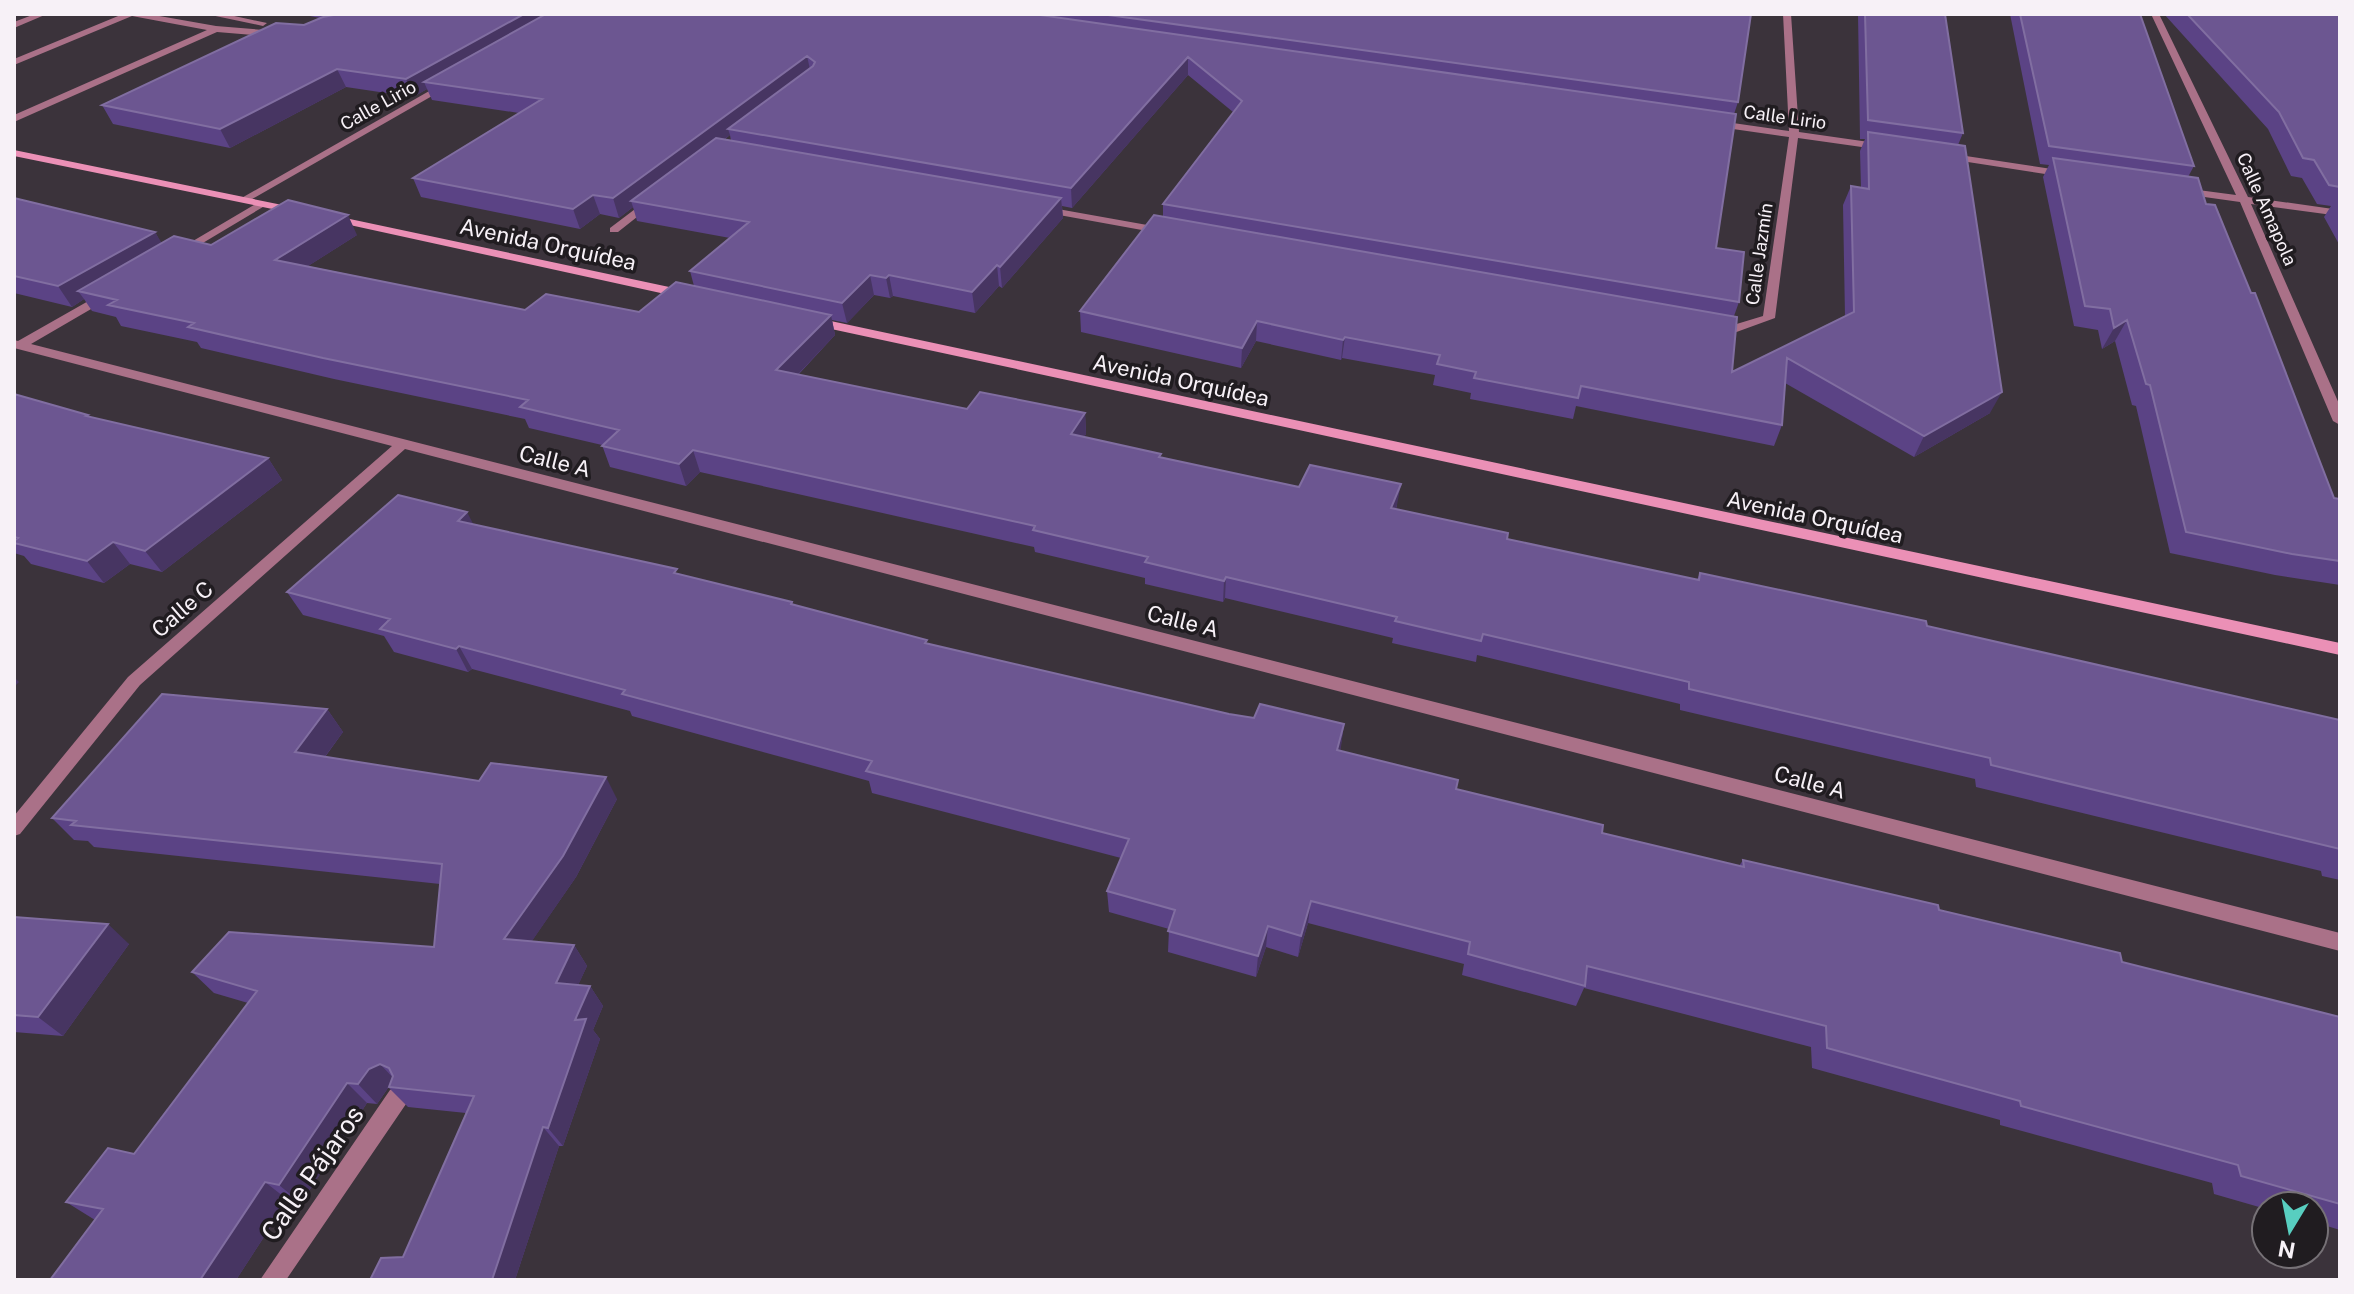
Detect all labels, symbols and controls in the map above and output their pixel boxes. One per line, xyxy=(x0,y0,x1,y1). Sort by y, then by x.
street label: Calle Lirio xyxy=(336,76,420,134)
street label: Calle Lirio xyxy=(1742,101,1828,133)
street label: Calle Amapola xyxy=(2233,149,2301,269)
street label: Calle Jazmín xyxy=(1741,202,1777,306)
street label: Avenida Orquídea xyxy=(457,213,639,275)
street label: Avenida Orquídea xyxy=(1090,349,1272,411)
street label: Calle A xyxy=(516,440,594,482)
street label: Avenida Orquídea xyxy=(1724,486,1906,548)
street label: Calle C xyxy=(146,575,218,643)
street label: Calle A xyxy=(1144,600,1222,642)
street label: Calle A xyxy=(1771,760,1849,804)
street label: Calle Pájaros xyxy=(254,1100,370,1246)
north arrow xyxy=(2250,1190,2330,1270)
text: N xyxy=(2276,1235,2297,1264)

